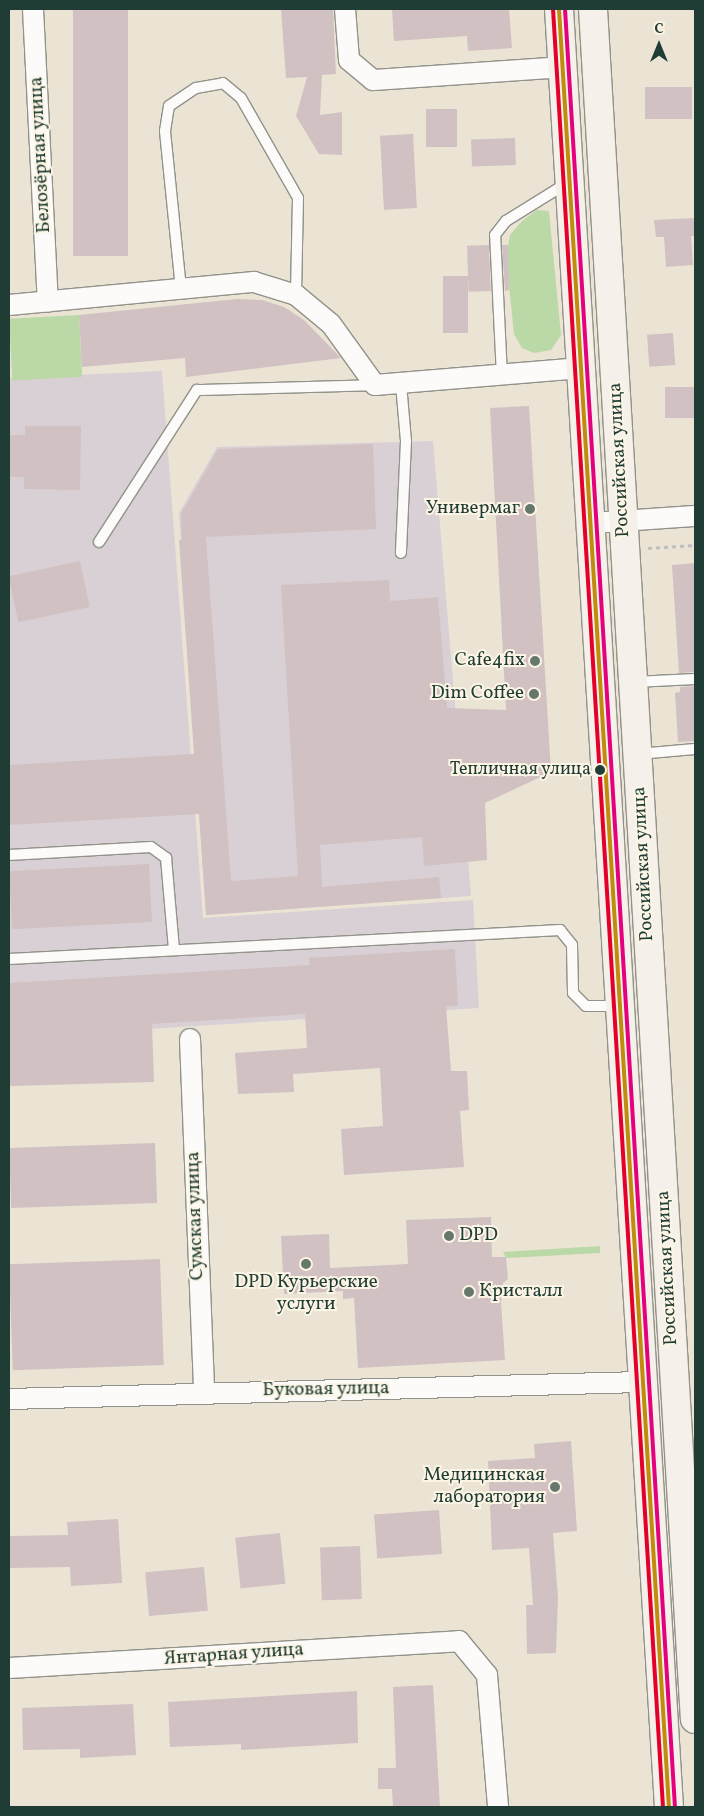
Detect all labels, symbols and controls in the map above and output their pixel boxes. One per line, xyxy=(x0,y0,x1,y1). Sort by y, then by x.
north arrow xyxy=(634,20,684,70)
text: С xyxy=(654,20,664,39)
street label: Белозёрная улица xyxy=(26,76,56,234)
street label: Российская улица xyxy=(605,382,635,538)
place label: Универмаг xyxy=(426,498,520,520)
marker: Универмаг xyxy=(524,503,536,515)
place label: Cafe4fix xyxy=(454,650,525,672)
marker: Cafe4fix xyxy=(529,655,541,667)
place label: Dim Coffee xyxy=(431,683,524,705)
marker: Dim Coffee xyxy=(528,688,540,700)
place label: Тепличная улица xyxy=(449,759,591,781)
marker: Тепличная улица xyxy=(595,765,605,775)
street label: Российская улица xyxy=(629,786,659,942)
street label: Сумская улица xyxy=(182,1151,210,1281)
street label: Российская улица xyxy=(653,1190,683,1346)
place label: DPD xyxy=(459,1225,498,1247)
marker: DPD xyxy=(443,1230,455,1242)
marker: DPD Курьерские услуги xyxy=(300,1258,312,1270)
place label: DPD Курьерские услуги xyxy=(234,1272,378,1316)
place label: Кристалл xyxy=(479,1281,563,1303)
marker: Кристалл xyxy=(463,1286,475,1298)
street label: Буковая улица xyxy=(262,1377,390,1403)
place label: Медицинская лаборатория xyxy=(423,1465,545,1509)
marker: Медицинская лаборатория xyxy=(549,1481,561,1493)
street label: Янтарная улица xyxy=(163,1639,305,1671)

